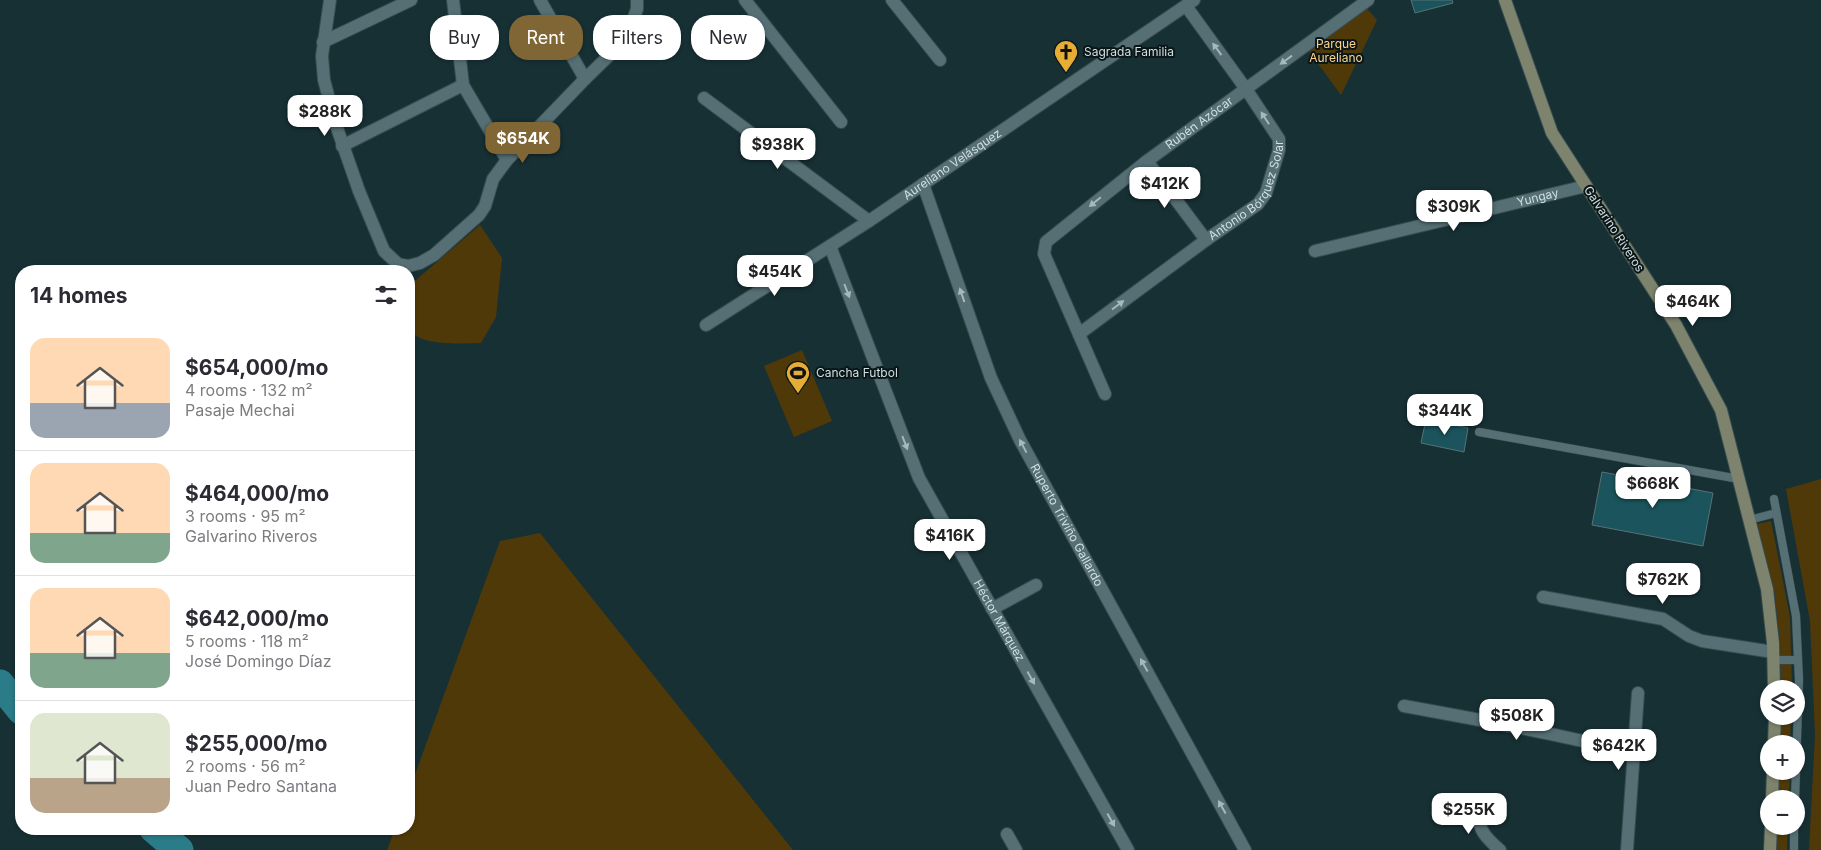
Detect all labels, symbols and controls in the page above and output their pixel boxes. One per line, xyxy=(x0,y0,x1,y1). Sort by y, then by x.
chip: Buy xyxy=(430,15,499,60)
chip: Rent xyxy=(509,15,583,60)
chip: Filters xyxy=(593,15,681,60)
chip: New xyxy=(691,15,765,60)
park label: Parque Aureliano xyxy=(1309,36,1363,65)
church icon: Sagrada Familia xyxy=(1053,39,1079,73)
one-way arrow xyxy=(1212,42,1222,56)
place label: Sagrada Familia xyxy=(1084,44,1174,59)
one-way arrow xyxy=(1279,55,1293,65)
street label: Rubén Azócar xyxy=(1162,93,1236,152)
pin: $288K xyxy=(290,94,360,137)
text: $288K xyxy=(299,101,351,121)
one-way arrow xyxy=(1260,111,1270,125)
pin: $654K xyxy=(488,121,558,164)
street label: Aureliano Velásquez xyxy=(900,125,1004,203)
text: $654K xyxy=(496,128,550,148)
pin: $938K xyxy=(743,128,813,170)
text: $938K xyxy=(751,134,805,154)
street label: Antonio Bórquez Solar xyxy=(1205,140,1286,243)
pin: $412K xyxy=(1130,166,1200,209)
text: $412K xyxy=(1140,173,1190,193)
street label: Galvarino Riveros xyxy=(1581,183,1648,274)
street label: Yungay xyxy=(1515,185,1560,209)
pin: $309K xyxy=(1419,190,1489,232)
text: $309K xyxy=(1427,196,1481,216)
one-way arrow xyxy=(1088,197,1102,207)
pin: $454K xyxy=(740,254,810,297)
text: $454K xyxy=(748,261,802,281)
icon: filters xyxy=(372,281,400,309)
text: 14 homes xyxy=(30,283,128,308)
one-way arrow xyxy=(843,284,851,299)
pin: $464K xyxy=(1658,284,1728,327)
one-way arrow xyxy=(958,288,965,303)
text: $464K xyxy=(1666,291,1720,311)
one-way arrow xyxy=(1111,300,1125,310)
text: $654,000/mo xyxy=(185,355,328,380)
icon: home xyxy=(70,358,130,418)
sports icon: Cancha Futbol xyxy=(785,360,811,394)
place label: Cancha Futbol xyxy=(816,365,898,380)
text: 4 rooms · 132 m² xyxy=(185,380,313,400)
pin: $344K xyxy=(1410,394,1480,436)
text: Pasaje Mechai xyxy=(185,400,295,420)
text: $344K xyxy=(1418,400,1472,420)
one-way arrow xyxy=(901,436,909,451)
one-way arrow xyxy=(1019,439,1028,452)
street label: Ruperto Triviño Gallardo xyxy=(1027,461,1107,589)
pin: $668K xyxy=(1618,466,1688,509)
text: $668K xyxy=(1626,473,1680,493)
text: $464,000/mo xyxy=(185,481,329,506)
icon: home xyxy=(70,483,130,543)
text: 3 rooms · 95 m² xyxy=(185,506,306,526)
pin: $416K xyxy=(915,518,985,561)
text: $416K xyxy=(925,525,975,545)
text: Galvarino Riveros xyxy=(185,526,317,546)
pin: $762K xyxy=(1628,562,1698,605)
text: $762K xyxy=(1637,569,1689,589)
street label: Héctor Márquez xyxy=(971,577,1028,664)
text: $642,000/mo xyxy=(185,606,329,631)
icon: home xyxy=(70,608,130,668)
text: 5 rooms · 118 m² xyxy=(185,631,309,651)
text: José Domingo Díaz xyxy=(185,651,332,671)
one-way arrow xyxy=(1139,658,1148,671)
one-way arrow xyxy=(1027,672,1036,685)
map controls xyxy=(1760,680,1805,835)
button: layers xyxy=(1760,680,1805,725)
pin: $508K xyxy=(1482,698,1552,741)
text: $508K xyxy=(1490,705,1544,725)
pin: $642K xyxy=(1584,728,1654,771)
text: $255,000/mo xyxy=(185,731,327,756)
icon: home xyxy=(70,733,130,793)
text: $642K xyxy=(1592,735,1646,755)
button: + xyxy=(1760,735,1805,780)
text: 2 rooms · 56 m² xyxy=(185,756,306,776)
text: Juan Pedro Santana xyxy=(185,776,337,796)
button: − xyxy=(1760,790,1805,835)
pin: $255K xyxy=(1434,792,1504,835)
text: $255K xyxy=(1443,799,1495,819)
one-way arrow xyxy=(1218,800,1226,815)
one-way arrow xyxy=(1107,812,1115,827)

